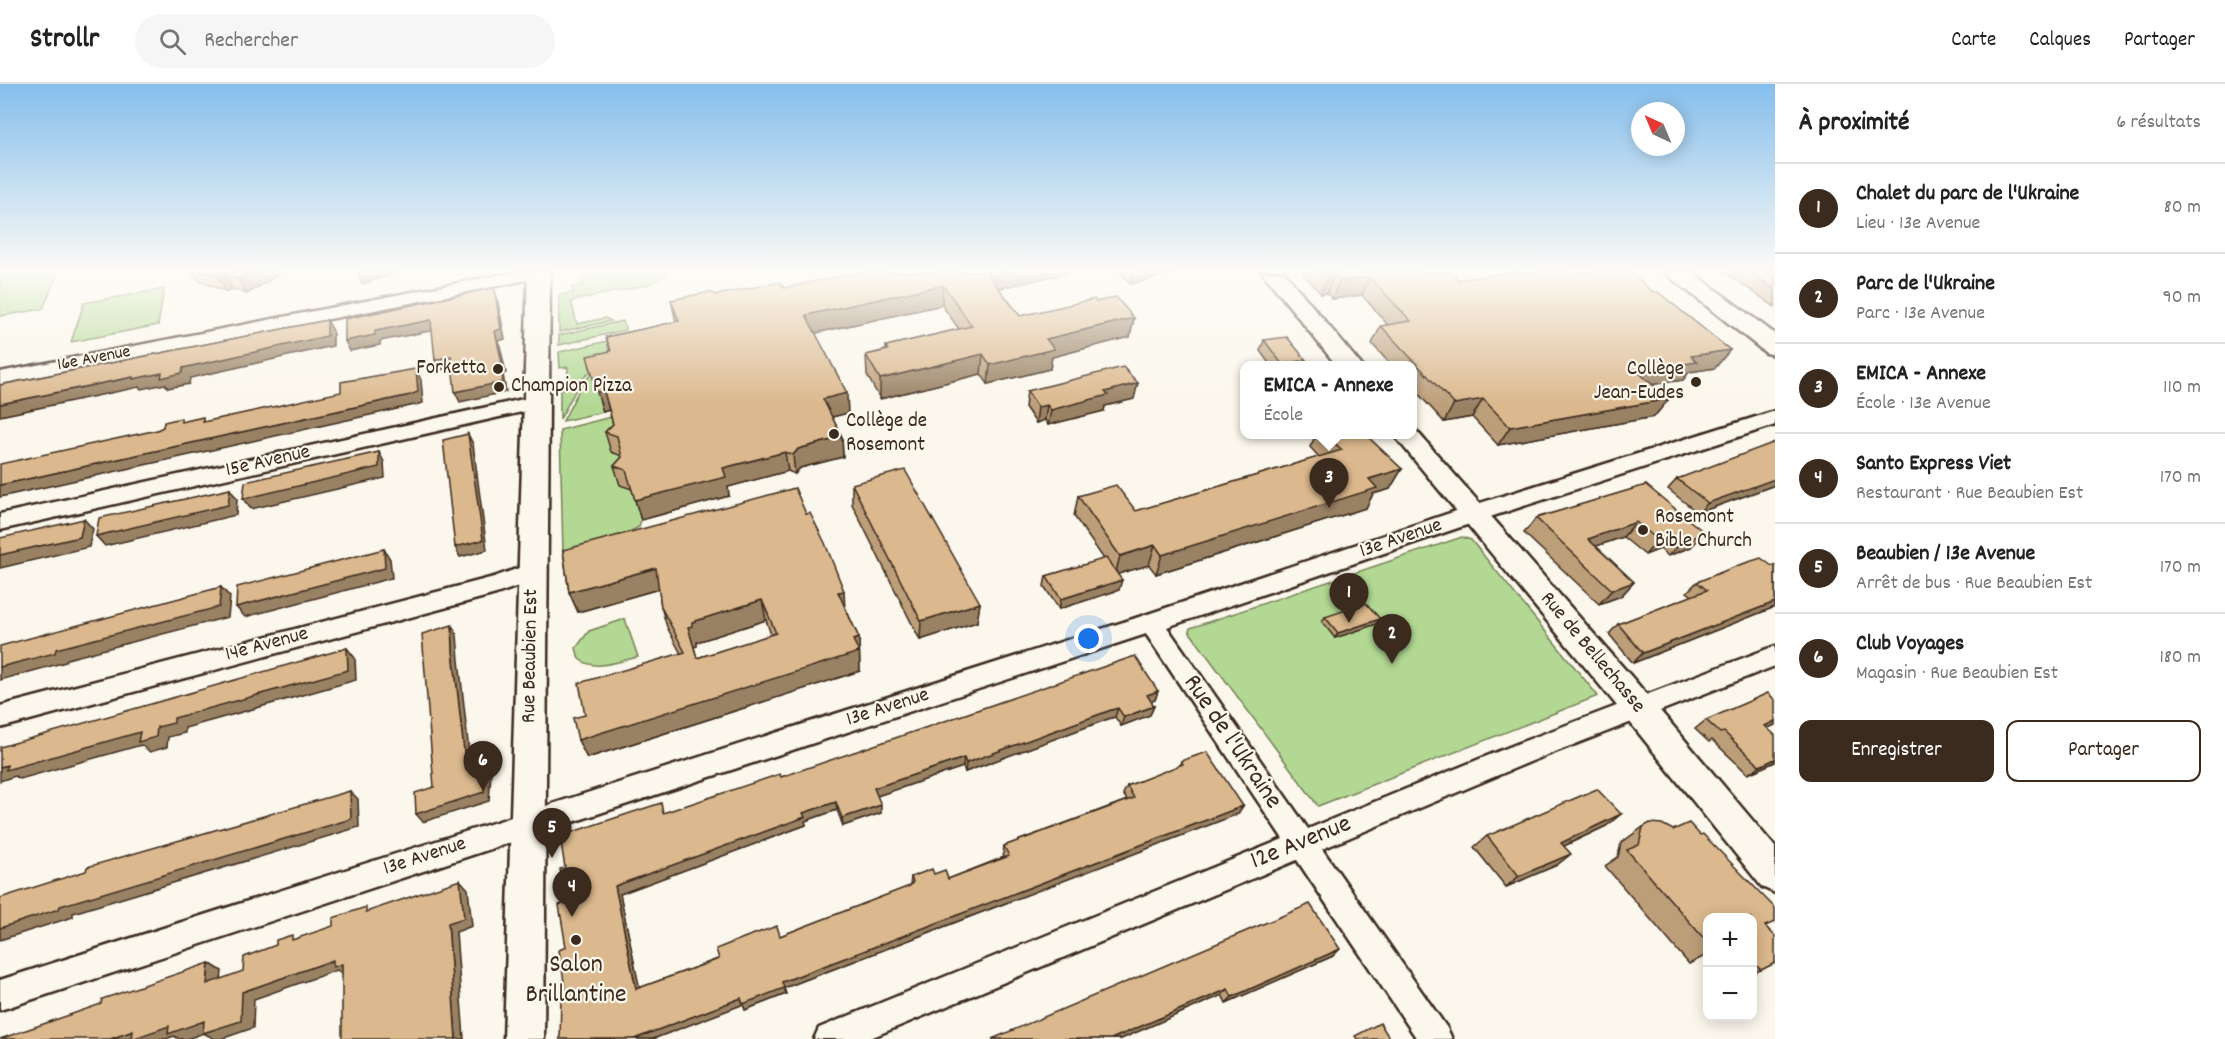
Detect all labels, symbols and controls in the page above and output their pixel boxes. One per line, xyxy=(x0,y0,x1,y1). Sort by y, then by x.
search box xyxy=(135,14,555,68)
text: Strollr xyxy=(30,21,99,61)
icon: search xyxy=(156,25,189,58)
text: Rechercher xyxy=(204,26,298,57)
text: Carte xyxy=(1951,26,1996,56)
text: Calques xyxy=(2029,26,2091,56)
text: Partager xyxy=(2124,26,2195,56)
north arrow xyxy=(1631,102,1685,156)
text: À proximité xyxy=(1799,105,1909,142)
text: 6 résultats xyxy=(2116,109,2201,137)
text: Chalet du parc de l'Ukraine xyxy=(1856,179,2079,210)
text: 1 xyxy=(1816,194,1821,222)
text: 80 m xyxy=(2164,194,2201,222)
text: Lieu · 13e Avenue xyxy=(1856,210,1980,238)
text: Parc de l'Ukraine xyxy=(1856,269,1995,300)
text: 2 xyxy=(1814,284,1823,312)
text: 90 m xyxy=(2163,284,2201,312)
text: Parc · 13e Avenue xyxy=(1856,300,1985,328)
street label: 16e Avenue xyxy=(55,340,133,378)
place label: Forketta xyxy=(416,354,487,384)
place label: Collège Jean-Eudes xyxy=(1594,355,1684,409)
text: EMICA - Annexe xyxy=(1856,359,1986,390)
popup xyxy=(1240,361,1417,439)
marker: Forketta xyxy=(491,362,505,376)
text: EMICA - Annexe xyxy=(1263,371,1394,402)
place label: Champion Pizza xyxy=(511,372,633,402)
text: 3 xyxy=(1814,374,1823,402)
text: 110 m xyxy=(2163,374,2201,402)
marker: Collège Jean-Eudes xyxy=(1689,375,1703,389)
marker: Champion Pizza xyxy=(492,380,506,394)
text: École · 13e Avenue xyxy=(1856,390,1991,418)
text: École xyxy=(1263,402,1303,430)
place label: Collège de Rosemont xyxy=(846,407,927,461)
marker: Collège de Rosemont xyxy=(827,427,841,441)
street label: 15e Avenue xyxy=(223,438,313,486)
text: Santo Express Viet xyxy=(1856,449,2011,480)
pin: 3 xyxy=(1310,458,1348,508)
text: 4 xyxy=(1814,464,1823,492)
text: 170 m xyxy=(2160,464,2201,492)
text: Restaurant · Rue Beaubien Est xyxy=(1856,480,2083,508)
place label: Rosemont Bible Church xyxy=(1655,503,1752,557)
street label: 13e Avenue xyxy=(1356,511,1446,567)
marker: Rosemont Bible Church xyxy=(1636,523,1650,537)
text: Beaubien / 13e Avenue xyxy=(1856,539,2035,570)
text: 5 xyxy=(1814,554,1823,582)
text: 170 m xyxy=(2160,554,2201,582)
text: Arrêt de bus · Rue Beaubien Est xyxy=(1856,570,2092,598)
pin: 1 xyxy=(1330,574,1368,623)
street label: Rue de Bellechasse xyxy=(1532,586,1652,720)
street label: Rue Beaubien Est xyxy=(515,588,547,723)
pin: 2 xyxy=(1372,614,1412,664)
street label: 14e Avenue xyxy=(222,620,312,670)
your location xyxy=(1074,624,1103,653)
text: Club Voyages xyxy=(1856,629,1964,660)
text: 6 xyxy=(1814,644,1823,672)
text: 180 m xyxy=(2159,644,2201,672)
text: Magasin · Rue Beaubien Est xyxy=(1856,660,2058,688)
street label: Rue de l'Ukraine xyxy=(1173,667,1291,817)
street label: 13e Avenue xyxy=(843,681,933,735)
button: Enregistrer xyxy=(1799,720,1994,782)
button: Partager xyxy=(2006,720,2201,782)
pin: 6 xyxy=(464,742,502,791)
street label: 12e Avenue xyxy=(1245,806,1357,880)
pin: 5 xyxy=(532,808,572,858)
street label: 13e Avenue xyxy=(380,830,470,884)
pin: 4 xyxy=(552,868,592,917)
map controls xyxy=(1703,913,1757,1021)
button: + xyxy=(1703,913,1757,967)
marker: Salon Brillantine xyxy=(569,933,583,947)
place label: Salon Brillantine xyxy=(525,947,627,1014)
button: − xyxy=(1703,967,1757,1021)

